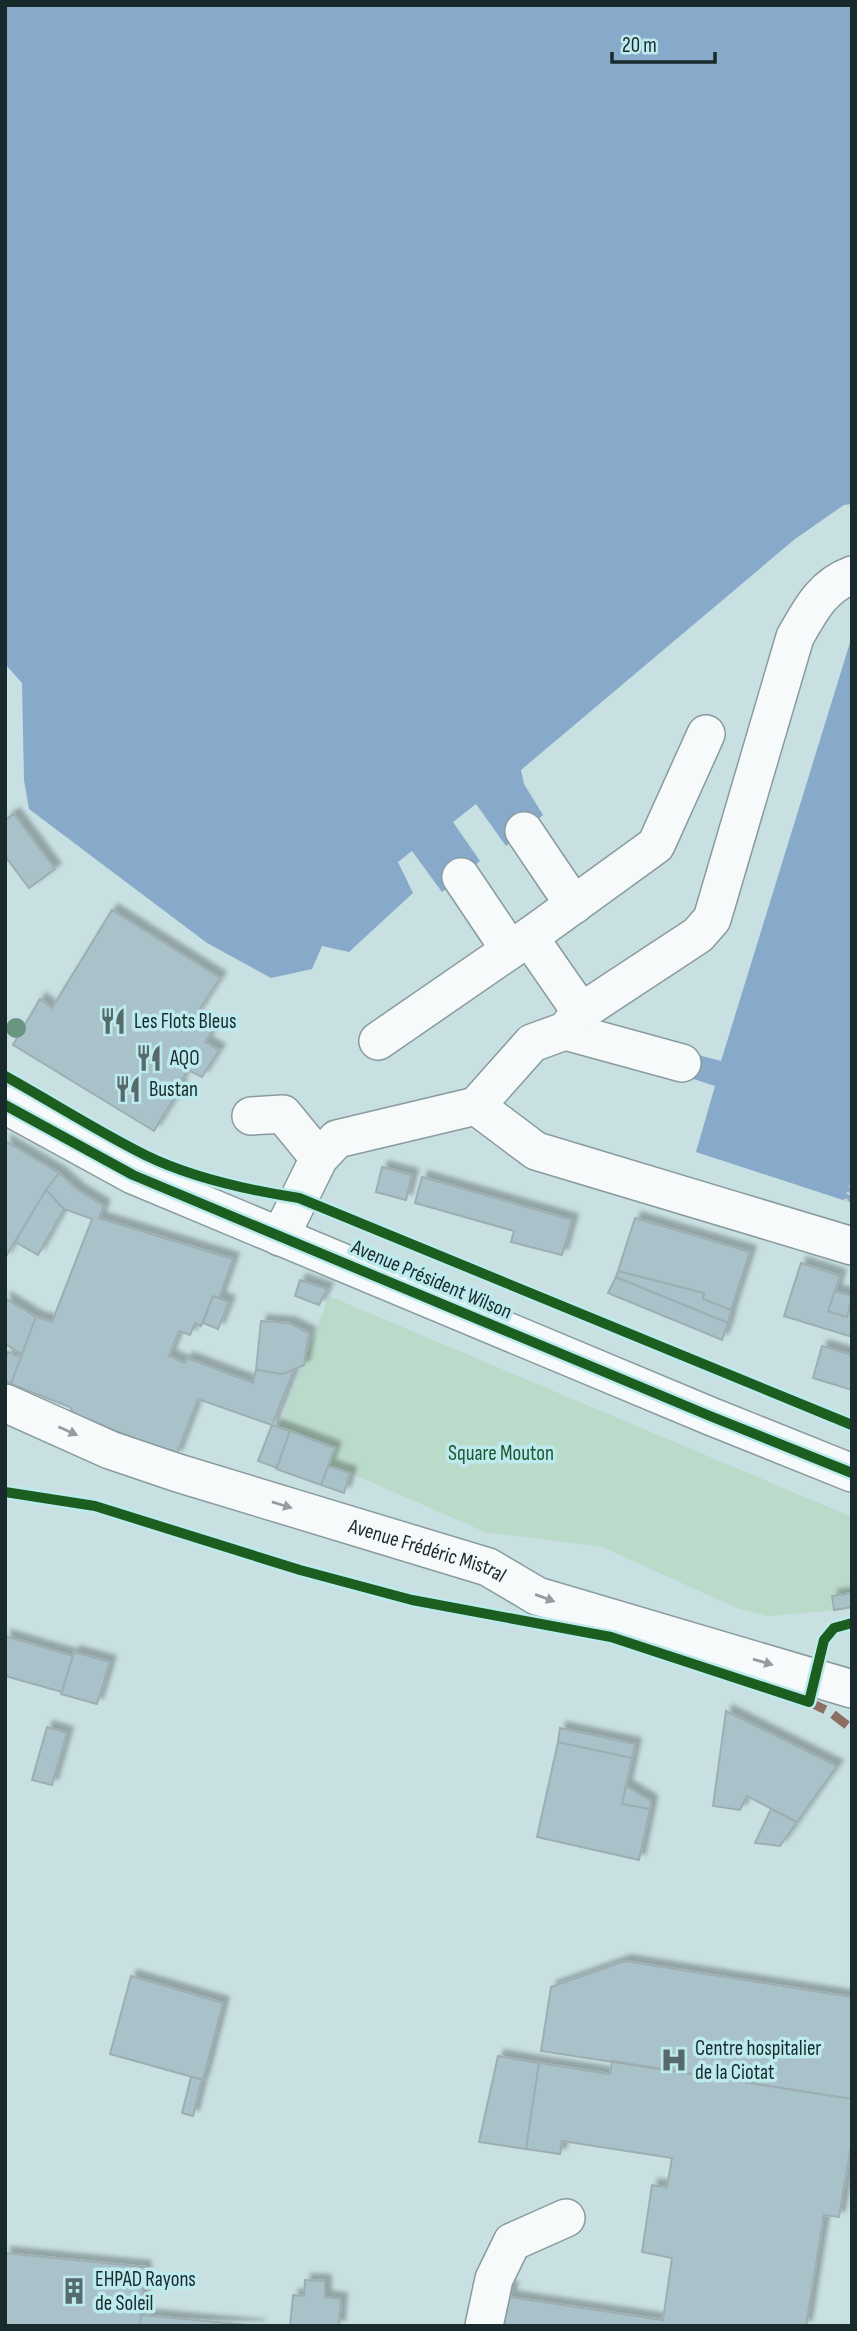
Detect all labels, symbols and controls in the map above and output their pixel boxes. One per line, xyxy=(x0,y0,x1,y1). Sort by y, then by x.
scale bar xyxy=(612,21,715,65)
text: 20 m xyxy=(622,33,657,58)
restaurant icon: Les Flots Bleus xyxy=(98,1006,128,1036)
place label: Les Flots Bleus xyxy=(134,1009,237,1034)
restaurant icon: AQO xyxy=(134,1043,164,1073)
place label: AQO xyxy=(169,1046,200,1071)
restaurant icon: Bustan xyxy=(113,1074,143,1104)
place label: Bustan xyxy=(149,1077,198,1102)
street label: Avenue Président Wilson xyxy=(347,1234,516,1325)
one-way arrow xyxy=(57,1426,78,1437)
park label: Square Mouton xyxy=(448,1441,554,1466)
one-way arrow xyxy=(272,1501,293,1511)
street label: Avenue Frédéric Mistral xyxy=(345,1513,511,1588)
one-way arrow xyxy=(535,1593,556,1604)
one-way arrow xyxy=(752,1657,774,1668)
place label: Centre hospitalier de la Ciotat xyxy=(695,2036,821,2085)
hospital icon: Centre hospitalier de la Ciotat xyxy=(659,2045,689,2075)
place label: EHPAD Rayons de Soleil xyxy=(95,2267,196,2316)
building icon: EHPAD Rayons de Soleil xyxy=(59,2276,89,2306)

